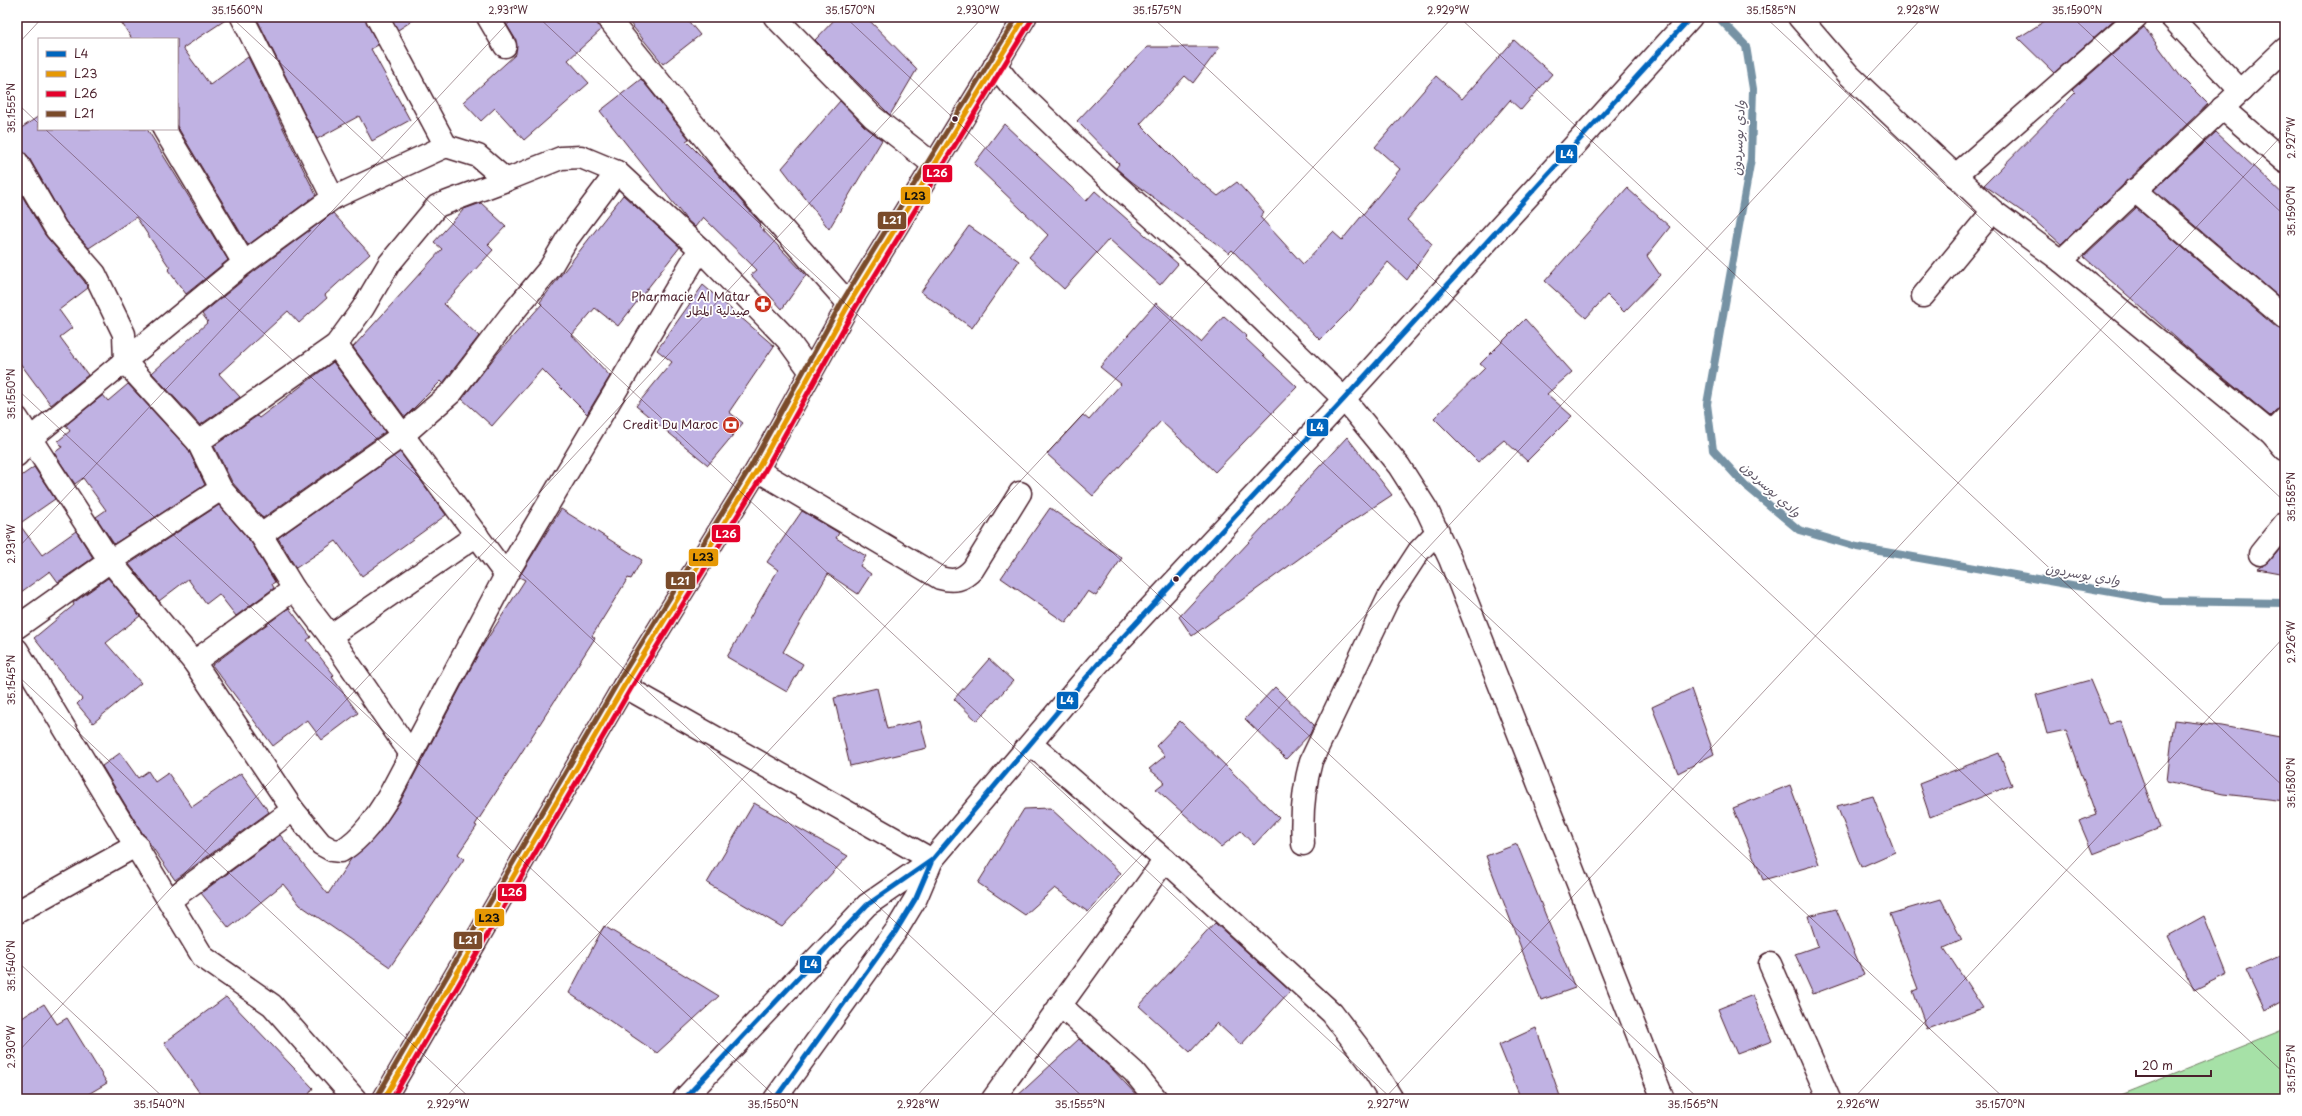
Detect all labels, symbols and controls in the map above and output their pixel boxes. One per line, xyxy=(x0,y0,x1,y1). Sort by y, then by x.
text: 35.1560°N xyxy=(211,2,263,17)
text: 2.931°W xyxy=(488,2,529,17)
text: 35.1570°N xyxy=(825,2,875,17)
text: 2.930°W xyxy=(957,2,1000,17)
text: 35.1575°N xyxy=(1132,2,1182,17)
text: 2.929°W xyxy=(1427,2,1470,17)
text: 35.1585°N xyxy=(1746,2,1796,17)
text: 2.928°W xyxy=(1897,2,1940,17)
text: 35.1590°N xyxy=(2052,2,2103,17)
legend xyxy=(38,38,178,130)
text: L4 xyxy=(74,44,89,62)
text: L23 xyxy=(74,64,98,82)
text: 35.1555°N xyxy=(3,83,18,133)
text: L26 xyxy=(74,84,97,102)
water label: وادي بوسردون xyxy=(1726,100,1750,176)
text: L21 xyxy=(74,104,94,122)
unlabelled marker xyxy=(950,114,960,124)
text: 2.927°W xyxy=(2283,116,2298,159)
line badge: L4 xyxy=(1555,144,1578,164)
text: L4 xyxy=(1560,145,1574,162)
line badge: L26 xyxy=(922,164,953,183)
text: L26 xyxy=(926,164,948,181)
text: 35.1590°N xyxy=(2283,185,2298,236)
line badge: L23 xyxy=(900,186,931,205)
text: L23 xyxy=(904,187,926,204)
line badge: L21 xyxy=(877,211,907,230)
text: L21 xyxy=(883,211,902,228)
place label: Pharmacie Al Matar صيدلية المطار xyxy=(631,287,751,319)
pharmacy icon: Pharmacie Al Matar صيدلية المطار xyxy=(753,294,773,314)
text: 35.1550°N xyxy=(3,368,18,420)
place label: Credit Du Maroc xyxy=(623,415,718,433)
bank icon: Credit Du Maroc xyxy=(721,415,741,435)
line badge: L4 xyxy=(1306,418,1329,437)
text: L4 xyxy=(1310,418,1324,435)
water label: وادي بوسردون xyxy=(1736,456,1806,522)
text: 35.1585°N xyxy=(2283,472,2298,522)
text: 2.931°W xyxy=(3,523,18,564)
line badge: L26 xyxy=(711,524,741,543)
text: L26 xyxy=(715,525,737,542)
line badge: L23 xyxy=(688,548,719,567)
text: L23 xyxy=(692,548,714,565)
water label: وادي بوسردون xyxy=(2044,558,2122,590)
line badge: L21 xyxy=(665,571,696,590)
text: L21 xyxy=(671,572,690,589)
unlabelled marker xyxy=(1171,574,1181,584)
text: 2.926°W xyxy=(2283,620,2298,663)
text: 35.1545°N xyxy=(3,655,18,705)
line badge: L4 xyxy=(1056,691,1079,710)
text: L4 xyxy=(1060,691,1074,708)
text: 35.1580°N xyxy=(2283,757,2298,808)
line badge: L26 xyxy=(497,883,527,902)
text: L26 xyxy=(501,883,523,900)
line badge: L23 xyxy=(474,908,505,927)
text: L23 xyxy=(478,909,500,926)
line badge: L21 xyxy=(453,931,483,950)
text: L21 xyxy=(459,931,478,948)
text: 35.1540°N xyxy=(3,940,18,992)
line badge: L4 xyxy=(799,955,822,974)
text: L4 xyxy=(804,955,818,972)
text: 2.930°W xyxy=(3,1025,18,1068)
text: 35.1575°N xyxy=(2283,1044,2298,1094)
scale bar xyxy=(2136,1052,2211,1078)
text: 20 m xyxy=(2142,1056,2173,1074)
text: 35.1540°N xyxy=(133,1096,185,1111)
text: 2.929°W xyxy=(427,1096,470,1111)
text: 35.1550°N xyxy=(747,1096,799,1111)
text: 2.928°W xyxy=(897,1096,940,1111)
text: 35.1555°N xyxy=(1055,1096,1105,1111)
text: 2.927°W xyxy=(1367,1096,1410,1111)
text: 35.1565°N xyxy=(1668,1096,1719,1111)
text: 2.926°W xyxy=(1837,1096,1880,1111)
text: 35.1570°N xyxy=(1975,1096,2025,1111)

